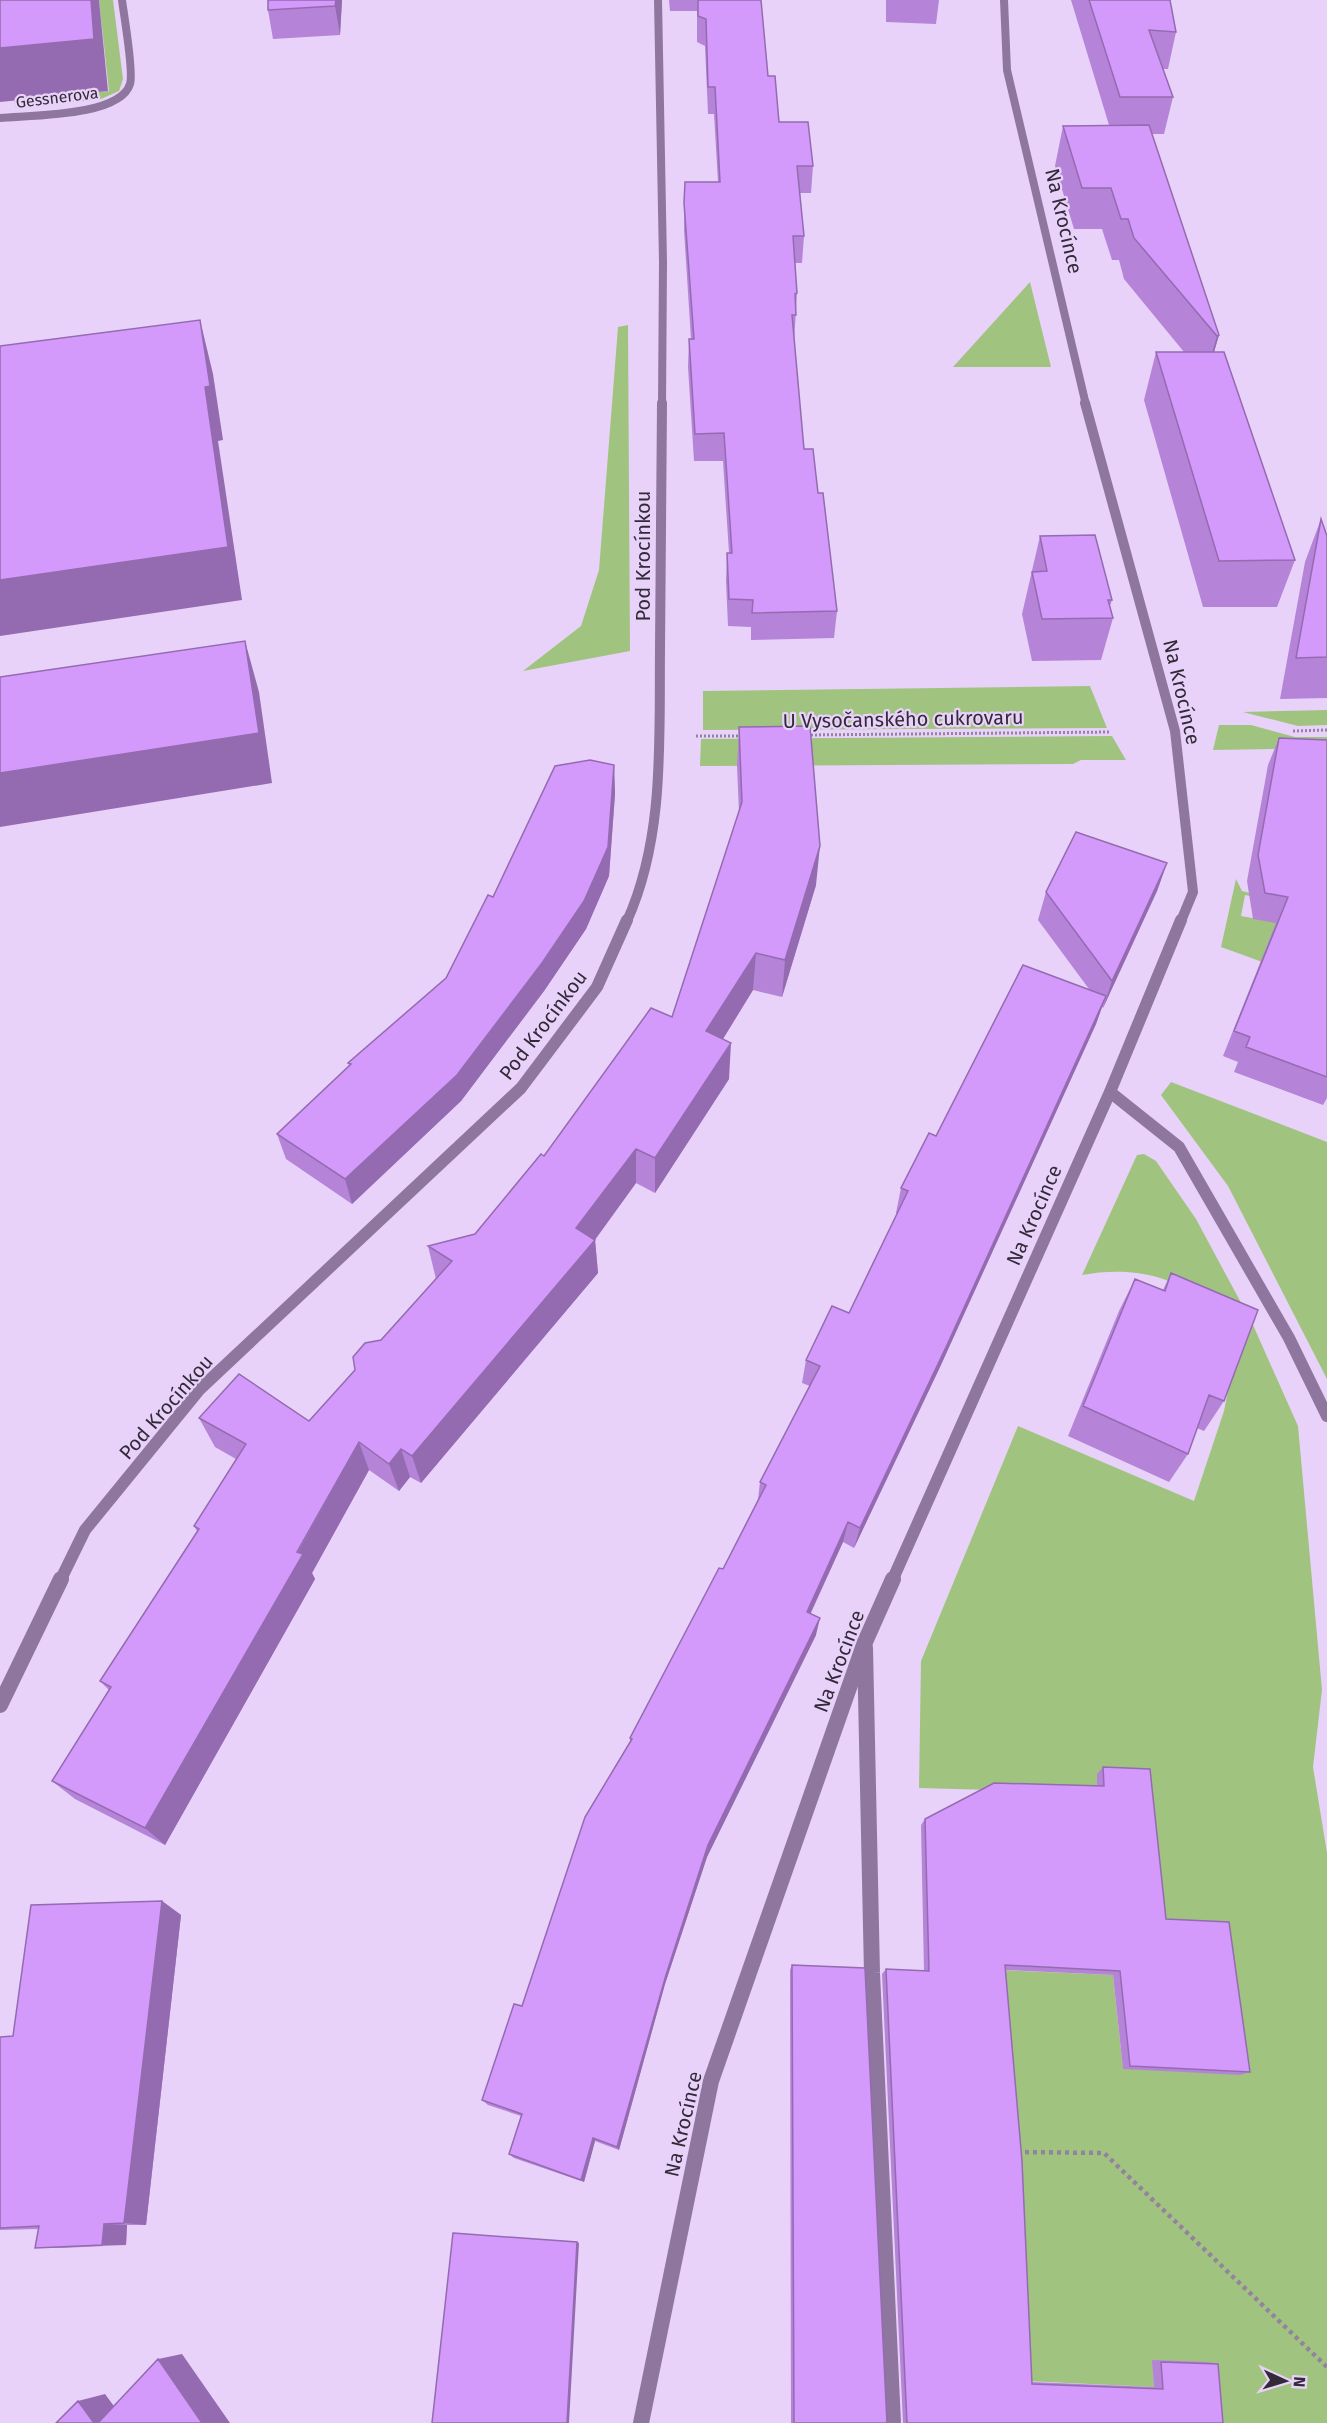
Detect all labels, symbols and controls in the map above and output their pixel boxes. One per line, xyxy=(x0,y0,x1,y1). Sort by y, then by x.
street label: Gessnerova xyxy=(15,83,99,112)
street label: Na Krocínce xyxy=(1040,166,1088,276)
street label: Pod Krocínkou xyxy=(631,491,655,621)
street label: Na Krocínce xyxy=(1158,637,1206,747)
street label: U Vysočanského cukrovaru xyxy=(782,705,1024,733)
street label: Pod Krocínkou xyxy=(494,966,592,1084)
street label: Na Krocínce xyxy=(1001,1161,1067,1269)
street label: Pod Krocínkou xyxy=(114,1350,218,1464)
street label: Na Krocínce xyxy=(809,1607,869,1715)
street label: Na Krocínce xyxy=(659,2069,707,2179)
north arrow xyxy=(1255,2351,1315,2411)
text: N xyxy=(1290,2376,1309,2388)

